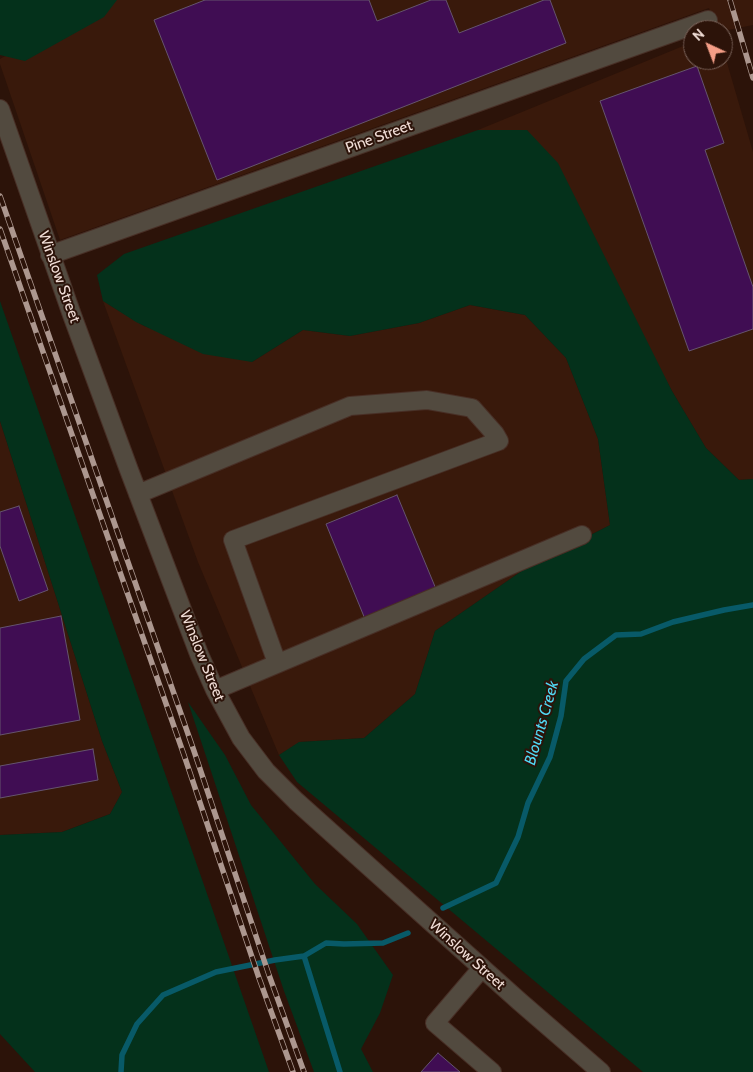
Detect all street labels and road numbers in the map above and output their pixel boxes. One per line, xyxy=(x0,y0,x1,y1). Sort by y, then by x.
street label: Pine Street xyxy=(343,117,415,157)
street label: Winslow Street xyxy=(34,229,84,325)
street label: Winslow Street xyxy=(176,608,228,704)
street label: Winslow Street xyxy=(425,916,509,994)

